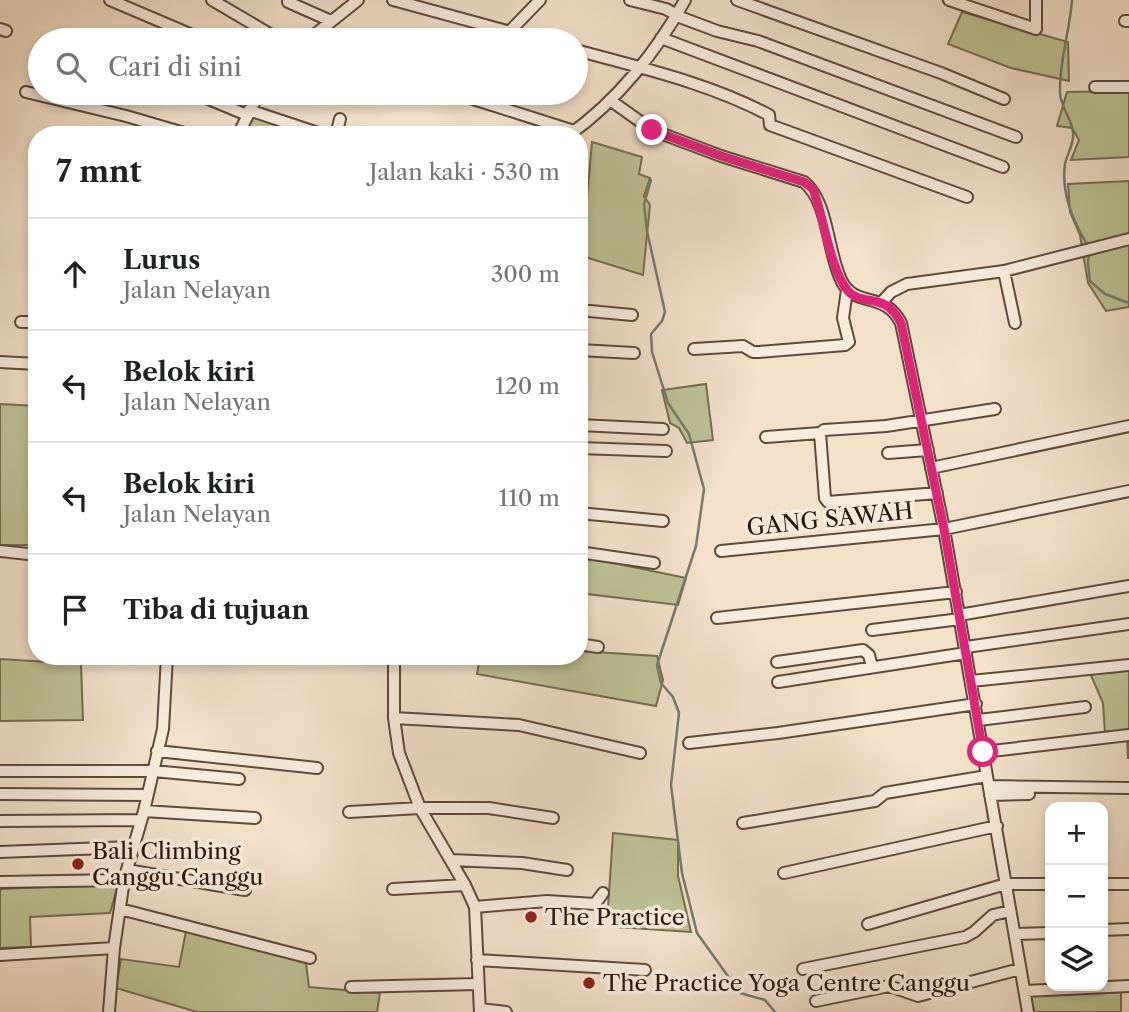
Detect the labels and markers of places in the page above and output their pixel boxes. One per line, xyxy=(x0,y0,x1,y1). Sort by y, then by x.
place label: Bali Climbing Canggu Canggu xyxy=(92,837,263,891)
marker: Bali Climbing Canggu Canggu xyxy=(70,856,86,872)
place label: The Practice xyxy=(545,903,685,931)
marker: The Practice xyxy=(523,909,539,925)
place label: The Practice Yoga Centre Canggu xyxy=(603,969,970,997)
marker: The Practice Yoga Centre Canggu xyxy=(581,975,597,991)

